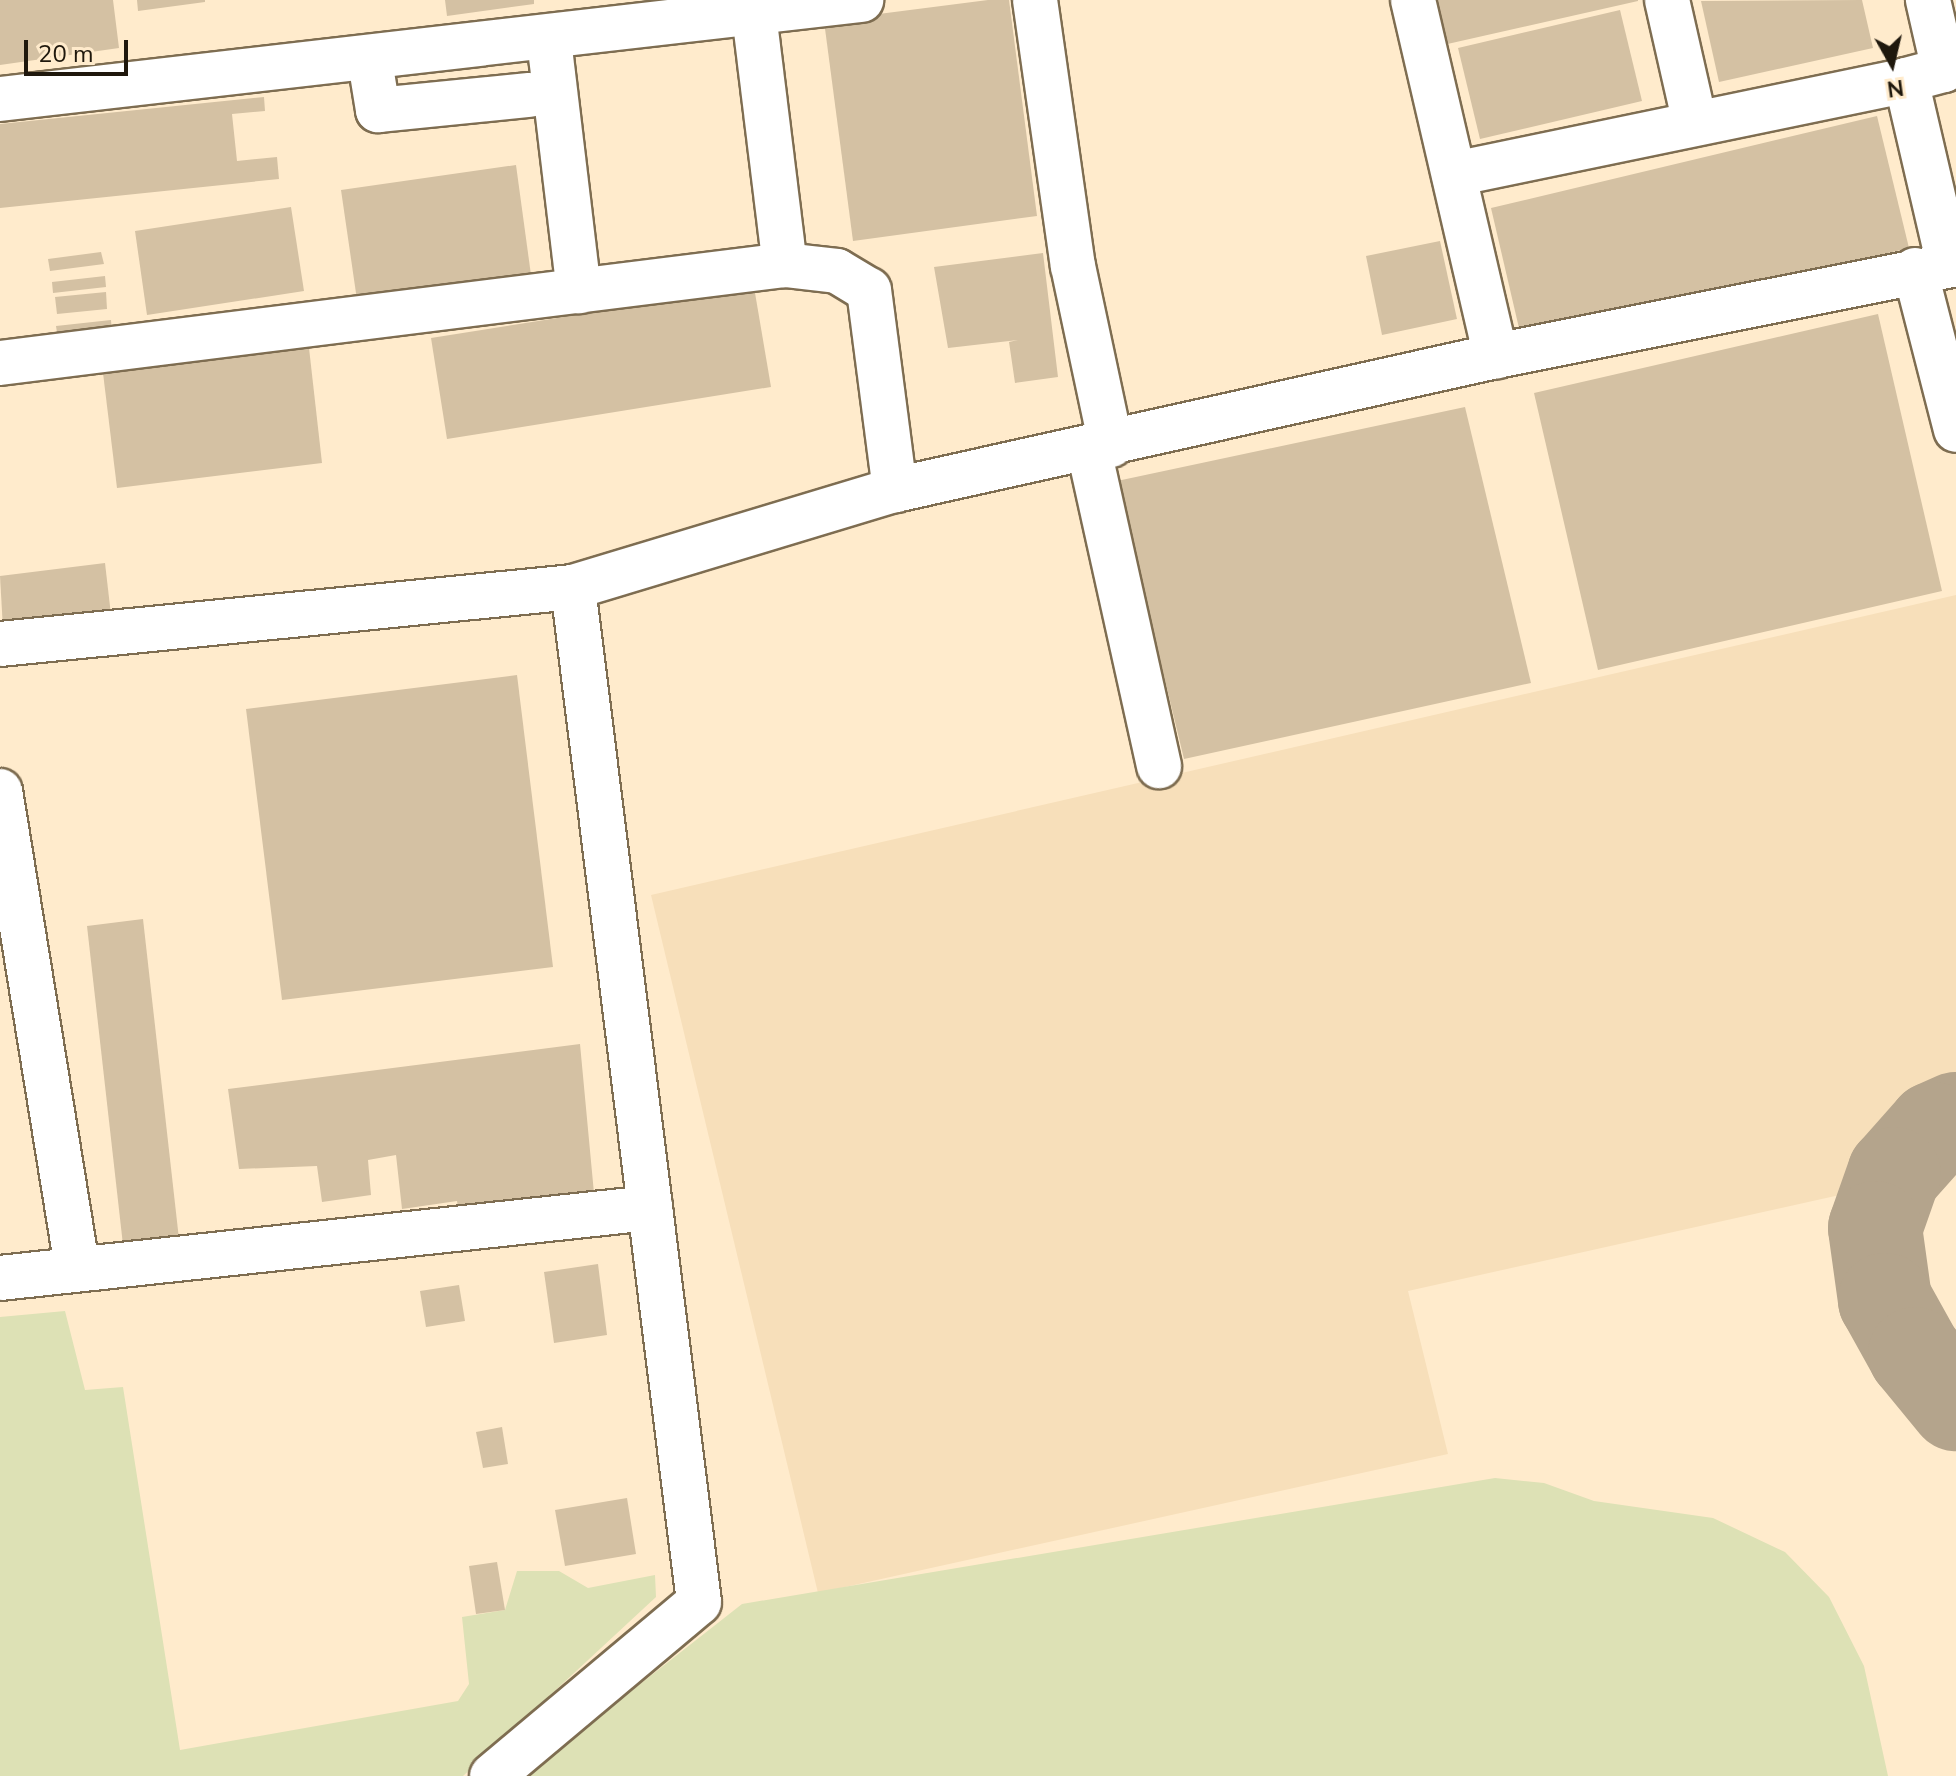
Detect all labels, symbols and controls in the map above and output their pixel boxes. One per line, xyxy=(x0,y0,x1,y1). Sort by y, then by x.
scale bar xyxy=(28,24,132,74)
north arrow xyxy=(1852,24,1932,104)
text: 20 m xyxy=(38,38,94,70)
text: N xyxy=(1885,72,1906,104)

